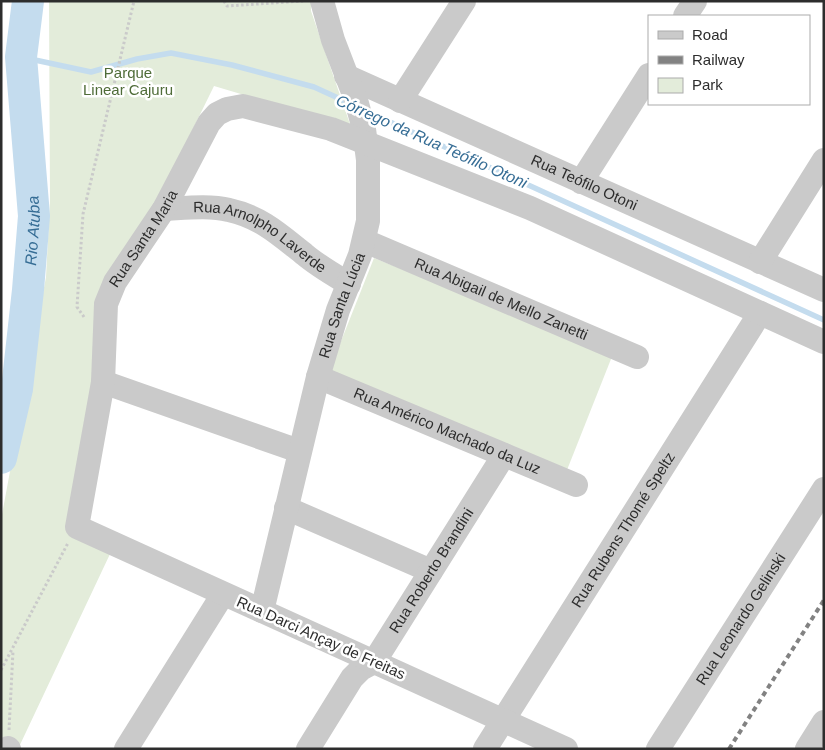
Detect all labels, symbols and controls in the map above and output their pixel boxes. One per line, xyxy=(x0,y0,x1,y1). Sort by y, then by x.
legend xyxy=(648,15,810,105)
text: Road xyxy=(692,26,728,43)
text: Railway xyxy=(692,51,745,68)
park label: Parque Linear Cajuru xyxy=(83,64,173,98)
text: Park xyxy=(692,76,723,93)
water label: Córrego da Rua Teófilo Otoni xyxy=(334,91,530,192)
street label: Rua Teófilo Otoni xyxy=(529,151,640,213)
street label: Rua Santa Maria xyxy=(105,186,181,290)
water label: Rio Atuba xyxy=(22,195,43,266)
street label: Rua Arnolpho Laverde xyxy=(193,198,330,276)
street label: Rua Santa Lúcia xyxy=(315,249,368,360)
street label: Rua Abigail de Mello Zanetti xyxy=(412,254,591,343)
street label: Rua Américo Machado da Luz xyxy=(351,384,543,477)
street label: Rua Rubens Thomé Speltz xyxy=(568,449,678,610)
street label: Rua Roberto Brandini xyxy=(385,505,477,636)
street label: Rua Leonardo Gelinski xyxy=(692,550,789,688)
street label: Rua Darci Ançay de Freitas xyxy=(234,593,408,682)

